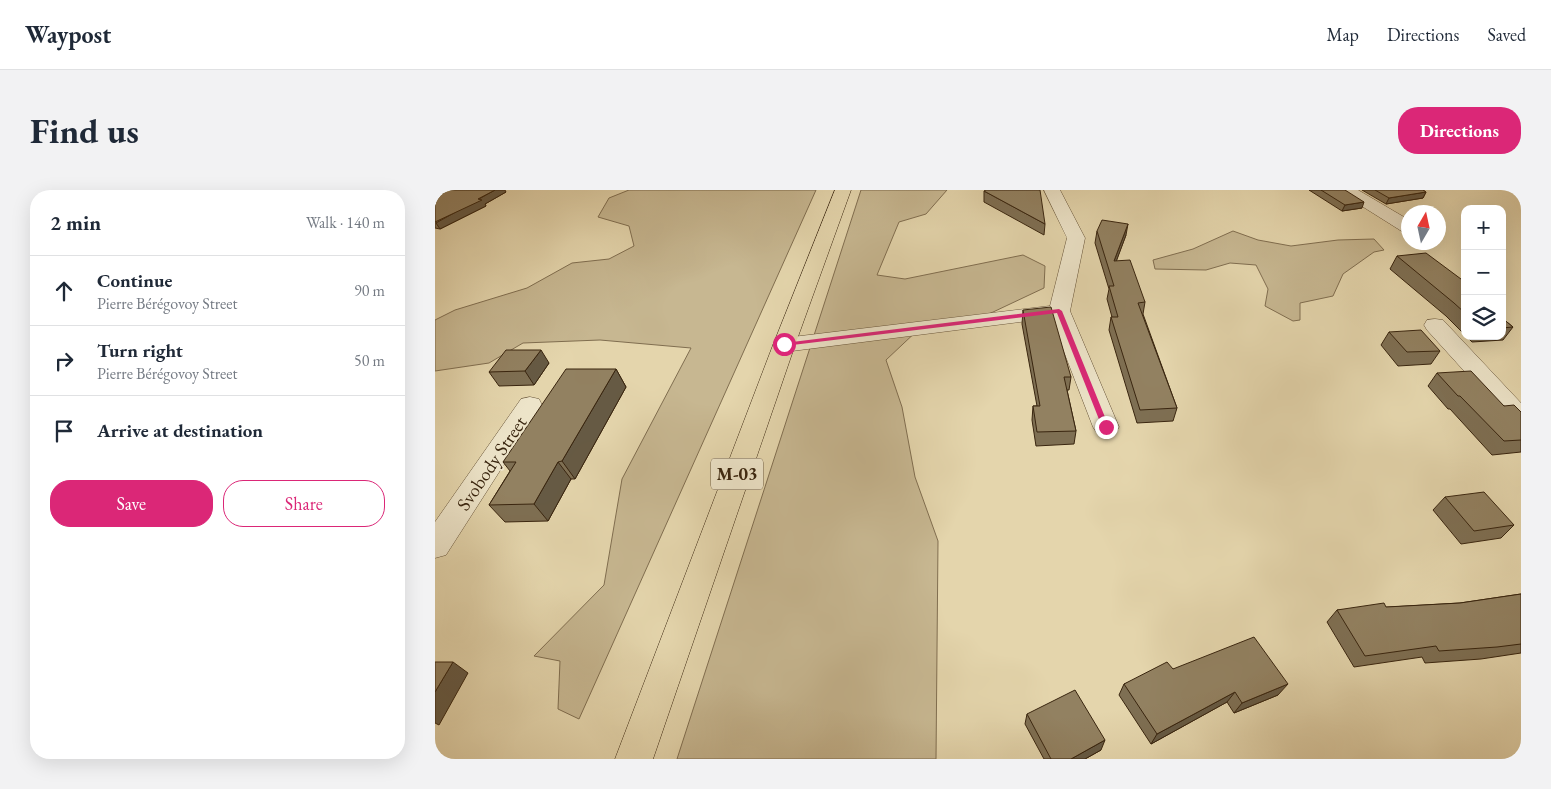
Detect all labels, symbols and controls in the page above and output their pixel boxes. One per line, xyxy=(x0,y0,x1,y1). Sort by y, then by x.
text: Waypost xyxy=(25,19,111,50)
text: Map xyxy=(1327,23,1359,46)
text: Directions xyxy=(1387,23,1459,46)
text: Saved xyxy=(1487,23,1526,46)
button: Directions xyxy=(1398,107,1521,154)
text: Find us xyxy=(30,108,139,153)
north arrow xyxy=(1401,205,1446,250)
map controls xyxy=(1461,205,1506,340)
button: + xyxy=(1461,205,1506,250)
text: 2 min xyxy=(50,209,101,236)
text: Walk · 140 m xyxy=(306,212,385,233)
button: − xyxy=(1461,250,1506,295)
text: Continue xyxy=(97,268,172,293)
icon: ahead xyxy=(50,277,78,305)
text: 90 m xyxy=(354,280,385,301)
text: Pierre Bérégovoy Street xyxy=(97,293,237,314)
button: layers xyxy=(1461,295,1506,340)
route start xyxy=(773,333,796,356)
text: Turn right xyxy=(97,338,183,363)
icon: right xyxy=(50,347,78,375)
text: 50 m xyxy=(354,350,385,371)
text: Pierre Bérégovoy Street xyxy=(97,363,237,384)
street label: Svobody Street xyxy=(451,411,532,515)
route end xyxy=(1095,416,1118,439)
icon: arrive xyxy=(50,417,78,445)
text: Arrive at destination xyxy=(97,418,263,443)
road number: М-03 xyxy=(711,458,763,490)
button: Save xyxy=(50,480,213,527)
button: Share xyxy=(223,480,385,527)

